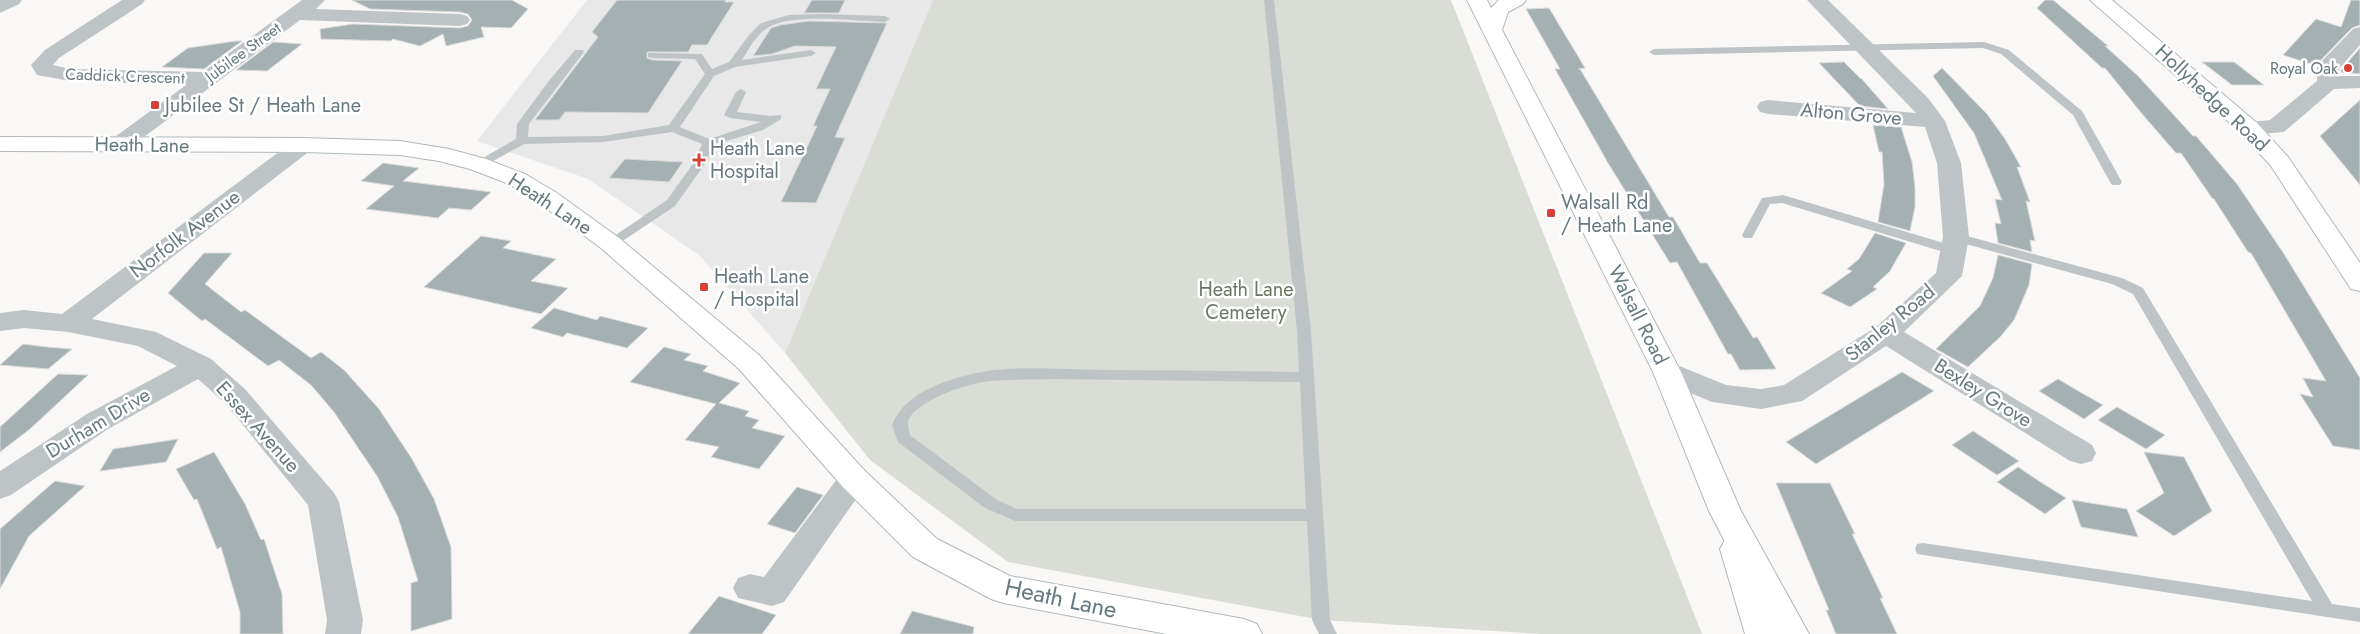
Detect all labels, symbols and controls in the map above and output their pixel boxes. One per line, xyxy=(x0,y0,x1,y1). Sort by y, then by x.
street label: Jubilee Street xyxy=(199,17,286,89)
street label: Hollyhedge Road xyxy=(2149,38,2275,158)
place label: Royal Oak xyxy=(2270,57,2339,80)
street label: Caddick Crescent xyxy=(65,62,185,90)
marker: Royal Oak xyxy=(2342,62,2354,74)
place label: Jubilee St / Heath Lane xyxy=(162,91,361,120)
street label: Alton Grove xyxy=(1799,95,1903,133)
marker: Jubilee St / Heath Lane xyxy=(149,99,161,111)
street label: Heath Lane xyxy=(94,130,190,160)
place label: Heath Lane Hospital xyxy=(710,134,805,186)
marker: Heath Lane Hospital xyxy=(692,153,706,167)
street label: Heath Lane xyxy=(502,166,598,242)
street label: Norfolk Avenue xyxy=(124,183,246,285)
place label: Walsall Rd / Heath Lane xyxy=(1561,188,1672,240)
marker: Walsall Rd / Heath Lane xyxy=(1545,207,1557,219)
street label: Walsall Road xyxy=(1601,260,1675,370)
place label: Heath Lane / Hospital xyxy=(714,262,809,314)
park label: Heath Lane Cemetery xyxy=(1199,275,1293,327)
street label: Stanley Road xyxy=(1839,278,1941,368)
marker: Heath Lane / Hospital xyxy=(698,281,710,293)
street label: Bexley Grove xyxy=(1928,351,2038,435)
street label: Essex Avenue xyxy=(209,375,307,479)
street label: Durham Drive xyxy=(40,380,156,466)
street label: Heath Lane xyxy=(1002,569,1120,627)

